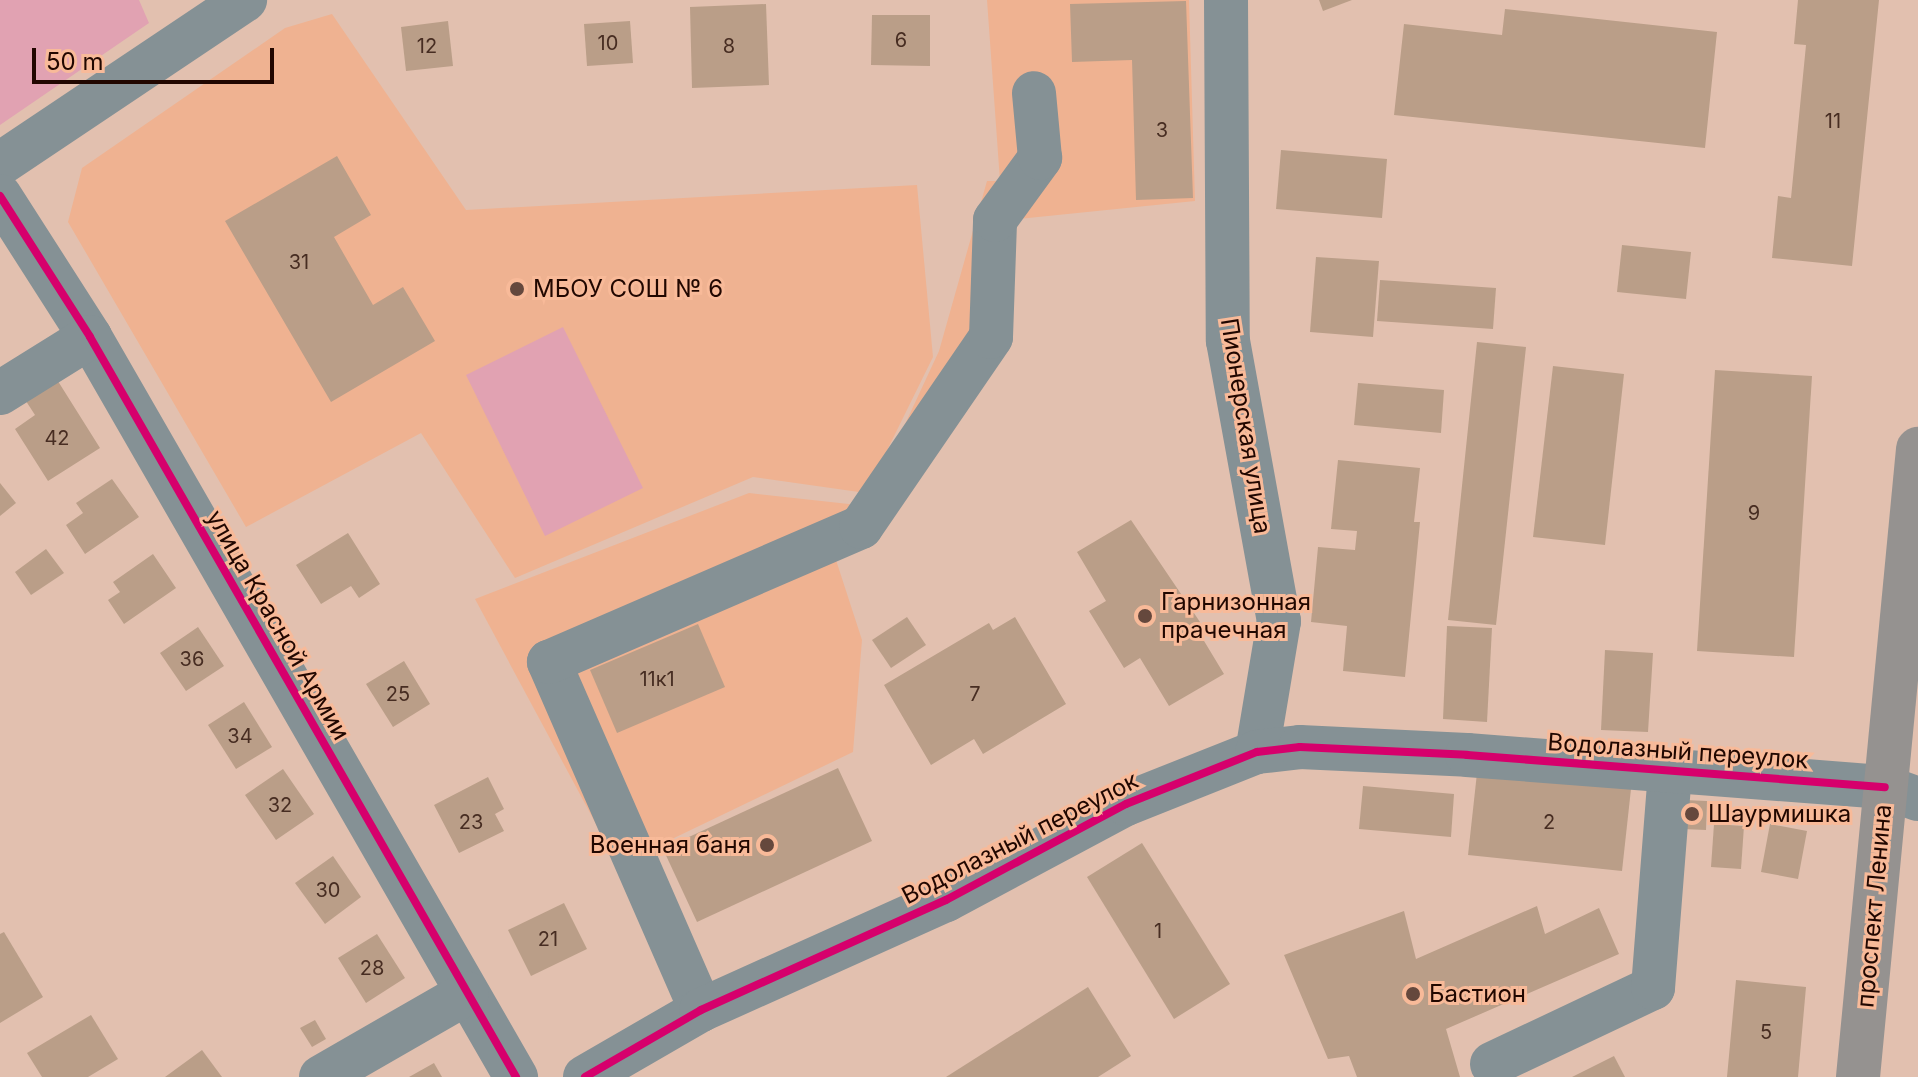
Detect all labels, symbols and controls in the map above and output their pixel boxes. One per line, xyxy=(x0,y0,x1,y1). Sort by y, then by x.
house number: 6 xyxy=(895,28,907,52)
house number: 10 xyxy=(598,31,618,55)
scale bar xyxy=(36,32,278,82)
house number: 12 xyxy=(417,34,437,58)
house number: 8 xyxy=(723,34,735,58)
text: 50 m xyxy=(46,47,104,76)
house number: 11 xyxy=(1825,109,1841,133)
house number: 3 xyxy=(1156,118,1168,142)
house number: 31 xyxy=(289,250,309,274)
place label: МБОУ СОШ № 6 xyxy=(533,275,723,303)
marker: МБОУ СОШ № 6 xyxy=(508,280,526,298)
street label: Пионерская улица xyxy=(1215,316,1277,536)
house number: 42 xyxy=(44,426,70,450)
house number: 9 xyxy=(1748,501,1760,525)
street label: улица Красной Армии xyxy=(200,505,356,745)
place label: Гарнизонная прачечная xyxy=(1161,588,1311,644)
marker: Гарнизонная прачечная xyxy=(1136,607,1154,625)
house number: 36 xyxy=(180,647,204,671)
house number: 11к1 xyxy=(639,667,675,691)
house number: 25 xyxy=(386,682,410,706)
house number: 7 xyxy=(969,682,981,706)
house number: 34 xyxy=(227,724,253,748)
street label: Водолазный переулок xyxy=(1547,728,1809,774)
street label: Водолазный переулок xyxy=(897,766,1143,910)
house number: 32 xyxy=(268,793,292,817)
place label: Шаурмишка xyxy=(1708,800,1851,828)
street label: проспект Ленина xyxy=(1851,803,1897,1009)
marker: Шаурмишка xyxy=(1683,805,1701,823)
house number: 23 xyxy=(459,810,483,834)
house number: 2 xyxy=(1543,810,1555,834)
place label: Военная баня xyxy=(590,831,751,859)
marker: Военная баня xyxy=(758,836,776,854)
house number: 30 xyxy=(316,878,340,902)
house number: 1 xyxy=(1154,919,1162,943)
house number: 21 xyxy=(538,927,558,951)
house number: 28 xyxy=(360,956,384,980)
place label: Бастион xyxy=(1429,980,1526,1008)
marker: Бастион xyxy=(1404,985,1422,1003)
house number: 5 xyxy=(1760,1020,1772,1044)

